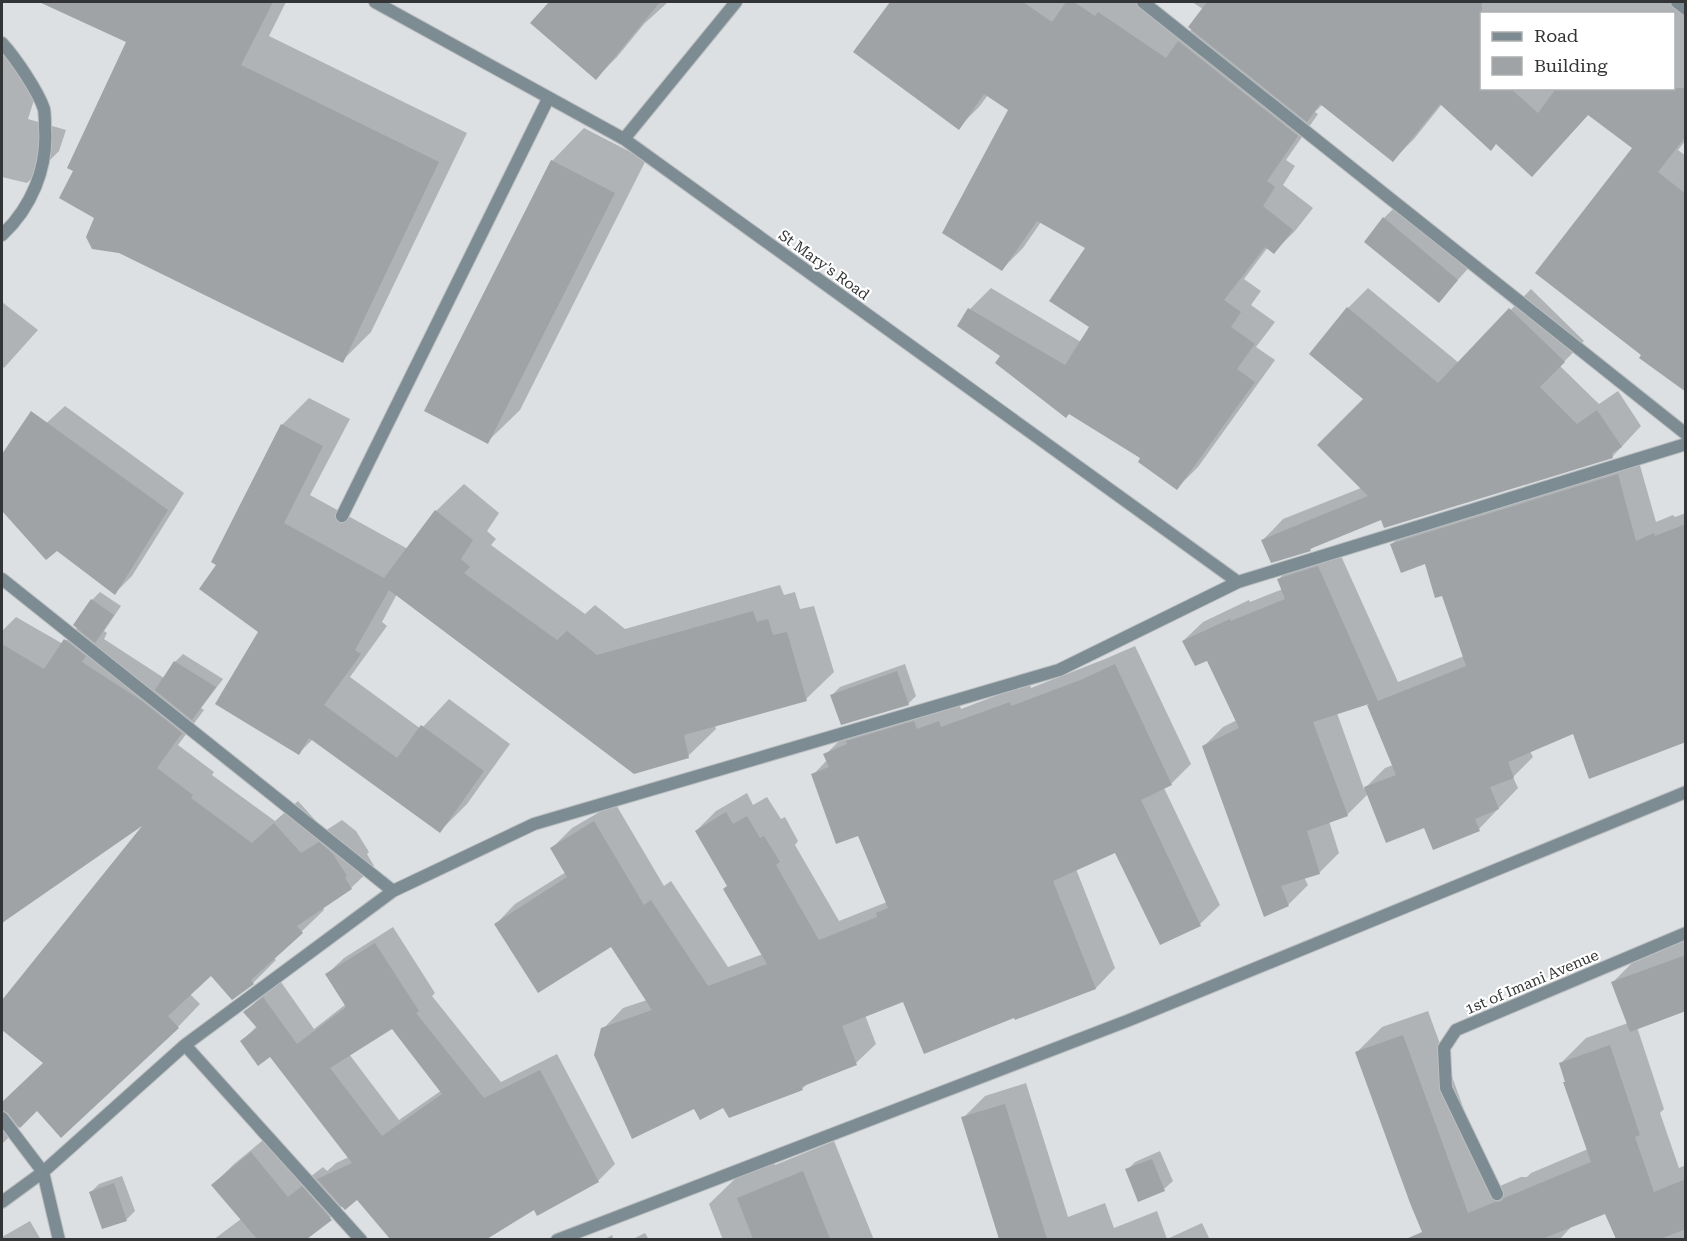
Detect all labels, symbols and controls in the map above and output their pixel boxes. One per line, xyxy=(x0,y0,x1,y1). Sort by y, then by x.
legend xyxy=(1480,12,1675,90)
text: Road xyxy=(1534,25,1579,46)
text: Building xyxy=(1534,55,1608,76)
street label: St Mary's Road xyxy=(775,226,873,304)
street label: 1st of Imani Avenue xyxy=(1463,946,1601,1018)

